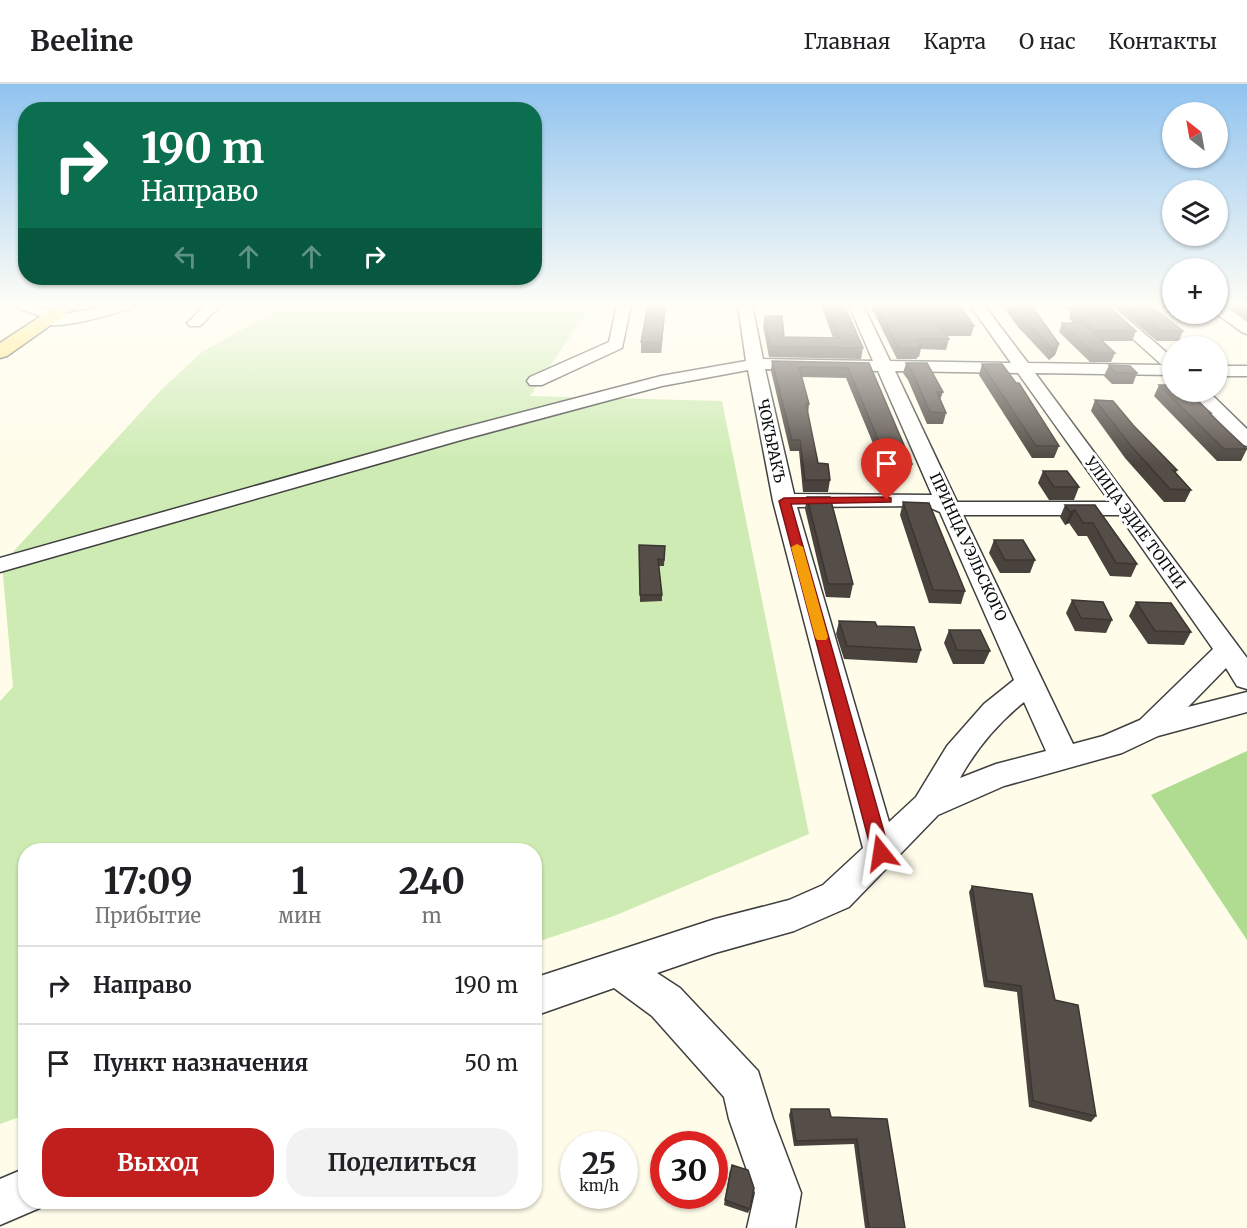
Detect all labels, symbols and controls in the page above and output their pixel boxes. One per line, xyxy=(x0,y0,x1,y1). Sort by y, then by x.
text: Beeline xyxy=(30,23,133,59)
text: Главная xyxy=(804,28,891,55)
text: Карта xyxy=(924,28,986,55)
text: О нас xyxy=(1019,28,1076,55)
text: Контакты xyxy=(1109,28,1217,55)
north arrow xyxy=(1162,102,1228,168)
map controls xyxy=(1162,102,1228,402)
text: 190 m xyxy=(141,122,264,174)
icon: right xyxy=(42,126,120,204)
text: Направо xyxy=(141,174,258,208)
button: layers xyxy=(1162,180,1228,246)
icon: left xyxy=(169,240,202,273)
icon: ahead xyxy=(232,240,265,273)
icon: ahead xyxy=(295,240,328,273)
icon: right xyxy=(358,240,391,273)
button: + xyxy=(1162,258,1228,324)
button: − xyxy=(1162,336,1228,402)
street label: ЧОКЪРАКЪ xyxy=(753,397,790,484)
pin xyxy=(861,438,912,500)
icon: arrive xyxy=(870,447,903,480)
street label: УЛИЦА ЭДИЕ ТОПЧИ xyxy=(1081,452,1190,592)
street label: ПРИНЦА УЭЛЬСКОГО xyxy=(926,469,1011,624)
position arrow xyxy=(849,821,913,885)
text: 17:09 xyxy=(103,859,193,904)
text: 1 xyxy=(291,859,308,904)
text: 240 xyxy=(398,859,465,904)
text: Прибытие xyxy=(95,903,201,928)
text: мин xyxy=(278,903,322,928)
text: m xyxy=(422,903,442,928)
icon: right xyxy=(42,969,75,1002)
text: Направо xyxy=(93,971,192,999)
text: 190 m xyxy=(455,971,518,999)
icon: arrive xyxy=(42,1047,75,1080)
text: Пункт назначения xyxy=(93,1049,308,1077)
text: 50 m xyxy=(464,1049,518,1077)
button: Выход xyxy=(42,1128,274,1197)
button: Поделиться xyxy=(286,1128,518,1197)
speed limit sign: 30 xyxy=(650,1131,728,1209)
text: 25 xyxy=(582,1144,616,1182)
text: km/h xyxy=(579,1176,619,1195)

